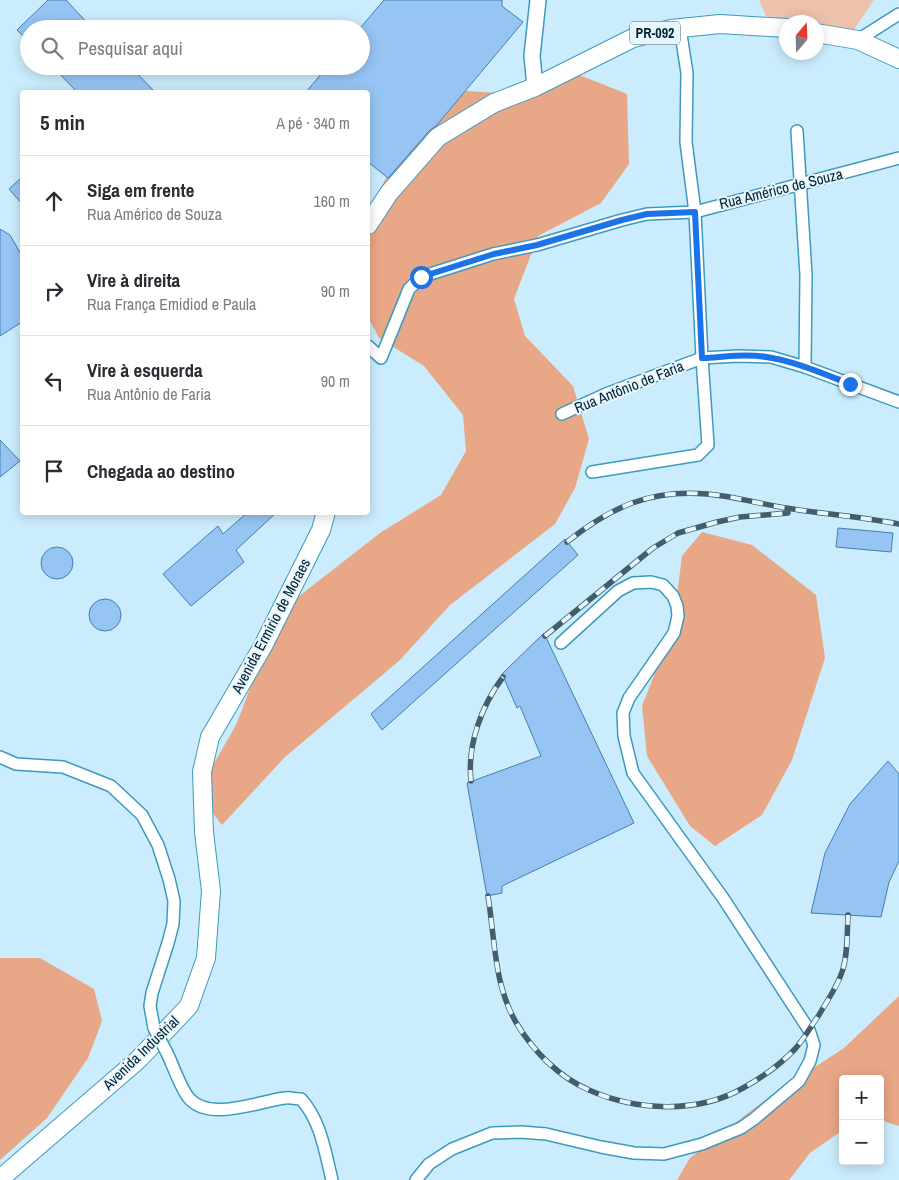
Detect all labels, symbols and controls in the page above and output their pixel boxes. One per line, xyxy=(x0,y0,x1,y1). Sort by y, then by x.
north arrow xyxy=(779,15,824,60)
search box xyxy=(20,20,370,75)
road number: PR-092 xyxy=(630,22,680,44)
icon: search xyxy=(38,34,66,62)
text: Pesquisar aqui xyxy=(78,35,183,61)
text: 5 min xyxy=(40,108,85,137)
text: A pé · 340 m xyxy=(276,112,350,134)
street label: Rua Américo de Souza xyxy=(717,163,845,214)
text: Siga em frente xyxy=(87,177,194,203)
icon: ahead xyxy=(40,187,68,215)
text: 160 m xyxy=(314,190,350,212)
text: Rua Américo de Souza xyxy=(87,203,222,225)
route start xyxy=(410,266,433,289)
text: Vire à direita xyxy=(87,267,180,293)
icon: right xyxy=(40,277,68,305)
text: 90 m xyxy=(321,280,350,302)
text: Rua França Emidiod e Paula xyxy=(87,293,256,315)
street label: Rua Antônio de Faria xyxy=(571,355,687,418)
text: Vire à esquerda xyxy=(87,357,203,383)
icon: left xyxy=(40,367,68,395)
text: 90 m xyxy=(321,370,350,392)
route end xyxy=(839,373,862,396)
text: Rua Antônio de Faria xyxy=(87,383,211,405)
icon: arrive xyxy=(40,457,68,485)
text: Chegada ao destino xyxy=(87,458,235,484)
street label: Avenida Ermirio de Moraes xyxy=(226,555,315,698)
street label: Avenida Industrial xyxy=(97,1011,184,1095)
map controls xyxy=(839,1075,884,1165)
button: + xyxy=(839,1075,884,1120)
button: − xyxy=(839,1120,884,1165)

